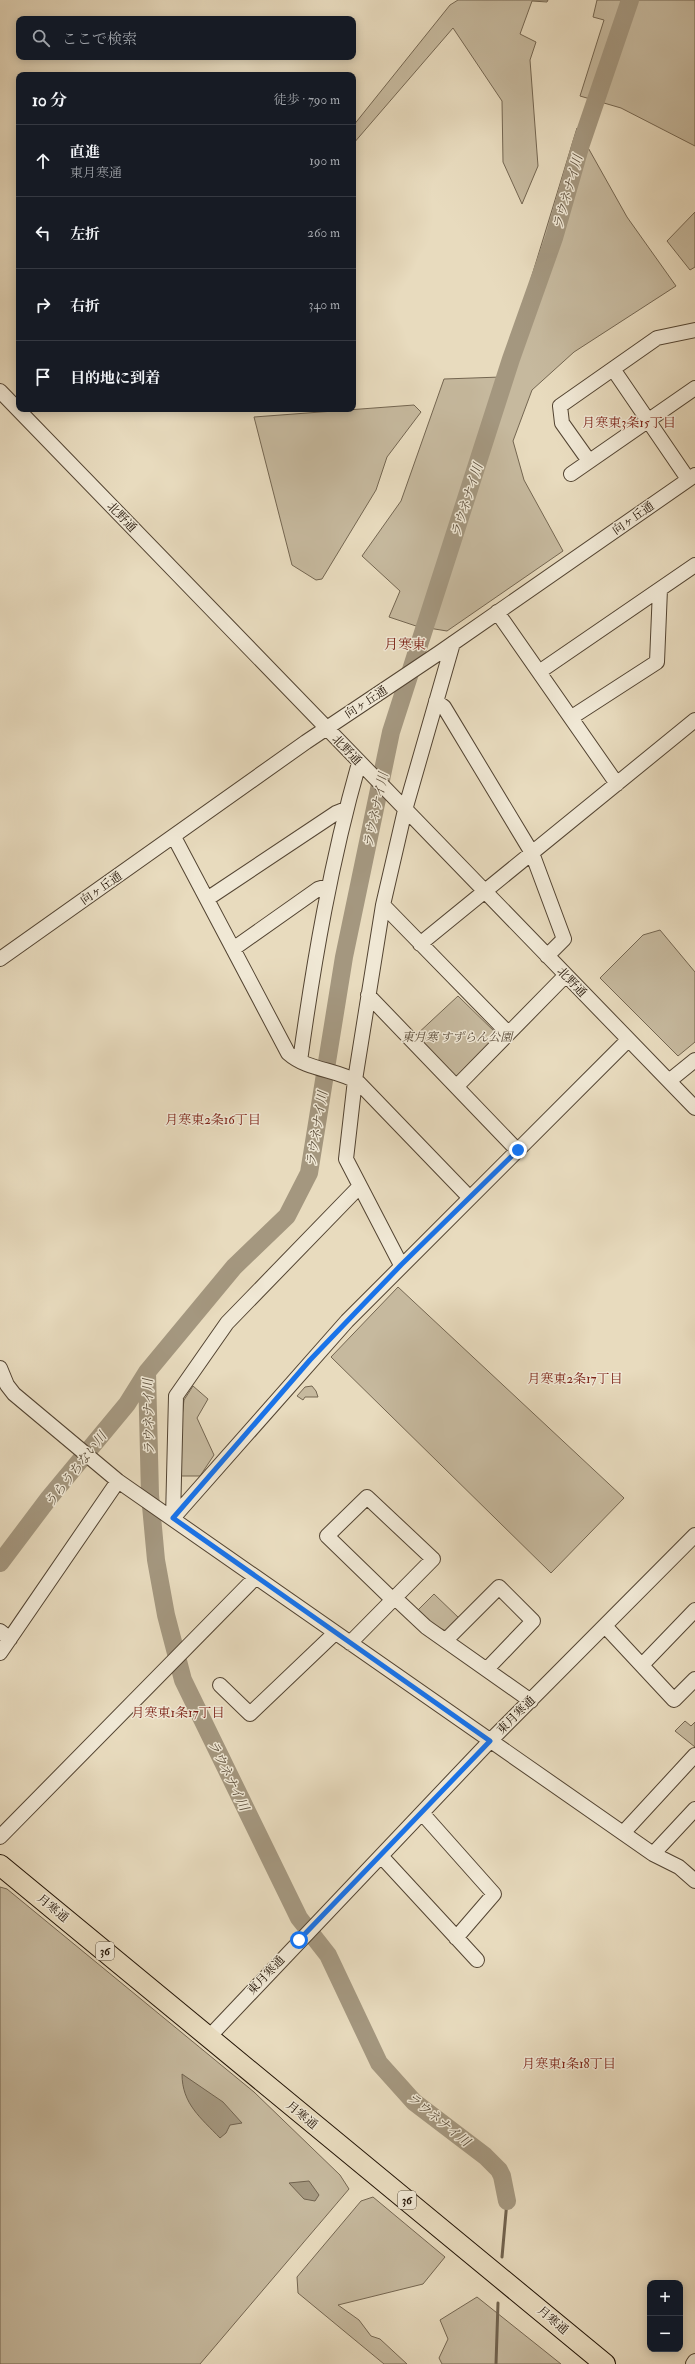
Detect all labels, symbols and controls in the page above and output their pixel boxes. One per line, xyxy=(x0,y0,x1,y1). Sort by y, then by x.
search box xyxy=(16,16,356,60)
icon: search xyxy=(30,27,52,49)
text: ここで検索 xyxy=(62,30,137,49)
text: 10 分 xyxy=(32,90,67,111)
text: 徒歩 · 790 m xyxy=(274,92,340,108)
text: 直進 xyxy=(70,143,100,162)
icon: ahead xyxy=(32,150,54,172)
water label: ラウネナイ川 xyxy=(550,151,587,231)
text: 190 m xyxy=(309,153,340,169)
text: 東月寒通 xyxy=(70,165,122,181)
icon: left xyxy=(32,222,54,244)
text: 左折 xyxy=(70,225,100,244)
text: 260 m xyxy=(307,225,340,241)
icon: right xyxy=(32,294,54,316)
text: 右折 xyxy=(70,297,100,316)
text: 340 m xyxy=(309,297,340,313)
icon: arrive xyxy=(32,366,54,388)
text: 目的地に到着 xyxy=(70,369,160,388)
district label: 月寒東3条15丁目 xyxy=(582,415,676,431)
water label: ラウネナイ川 xyxy=(447,459,487,539)
street label: 向ヶ丘通 xyxy=(609,498,657,538)
street label: 北野通 xyxy=(104,499,140,536)
district label: 月寒東 xyxy=(384,636,426,653)
street label: 向ヶ丘通 xyxy=(342,683,390,722)
street label: 北野通 xyxy=(329,732,365,769)
water label: ラウネナイ川 xyxy=(360,769,392,849)
street label: 向ヶ丘通 xyxy=(77,868,125,908)
street label: 北野通 xyxy=(554,964,590,1001)
park label: 東月寒 すずらん公園 xyxy=(402,1030,514,1045)
water label: ラウネナイ川 xyxy=(303,1088,331,1168)
district label: 月寒東2条16丁目 xyxy=(165,1112,261,1128)
route end xyxy=(509,1141,527,1159)
district label: 月寒東2条17丁目 xyxy=(527,1371,623,1387)
water label: ラウネナイ川 xyxy=(140,1377,158,1455)
water label: うらうちない川 xyxy=(41,1427,111,1510)
street label: 東月寒通 xyxy=(494,1693,539,1738)
district label: 月寒東1条17丁目 xyxy=(131,1705,225,1721)
water label: ラウネナイ川 xyxy=(204,1737,253,1815)
street label: 月寒通 xyxy=(34,1891,71,1926)
route start xyxy=(290,1931,308,1949)
road number: 36 xyxy=(96,1942,114,1960)
street label: 東月寒通 xyxy=(245,1953,288,1998)
district label: 月寒東1条18丁目 xyxy=(522,2056,616,2072)
water label: ラウネナイ川 xyxy=(404,2089,475,2151)
street label: 月寒通 xyxy=(283,2098,320,2133)
road number: 36 xyxy=(398,2191,416,2209)
map controls xyxy=(647,2280,683,2352)
button: + xyxy=(647,2280,683,2316)
street label: 月寒通 xyxy=(534,2303,571,2338)
button: − xyxy=(647,2316,683,2352)

